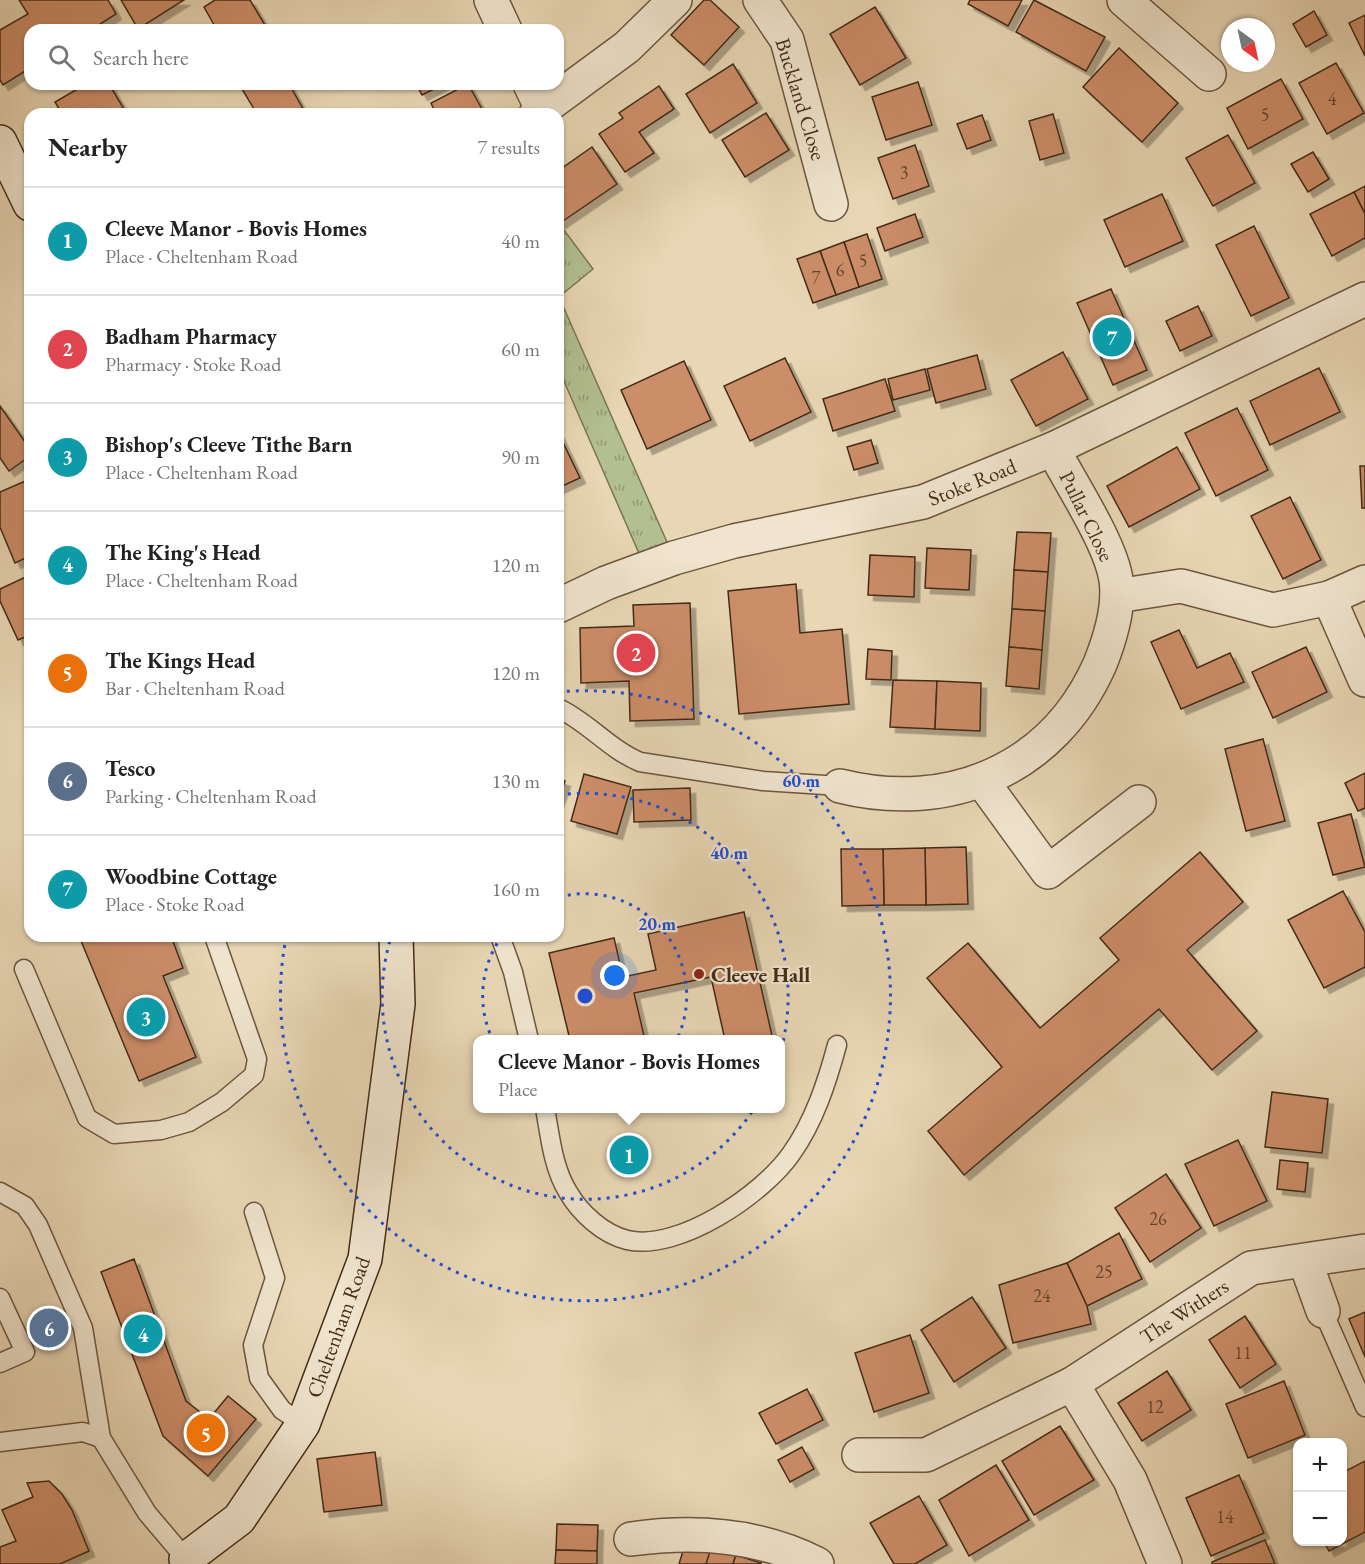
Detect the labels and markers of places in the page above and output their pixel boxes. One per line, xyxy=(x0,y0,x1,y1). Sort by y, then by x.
pin: 7 xyxy=(1092,314,1132,360)
pin: 2 xyxy=(616,630,656,676)
place label: Cleeve Hall xyxy=(711,961,810,988)
marker: Cleeve Hall xyxy=(692,967,706,981)
centre of rings xyxy=(575,986,595,1006)
pin: 3 xyxy=(126,994,166,1040)
pin: 1 xyxy=(610,1132,648,1178)
pin: 6 xyxy=(29,1306,68,1350)
pin: 4 xyxy=(124,1312,162,1356)
pin: 5 xyxy=(186,1410,226,1456)

